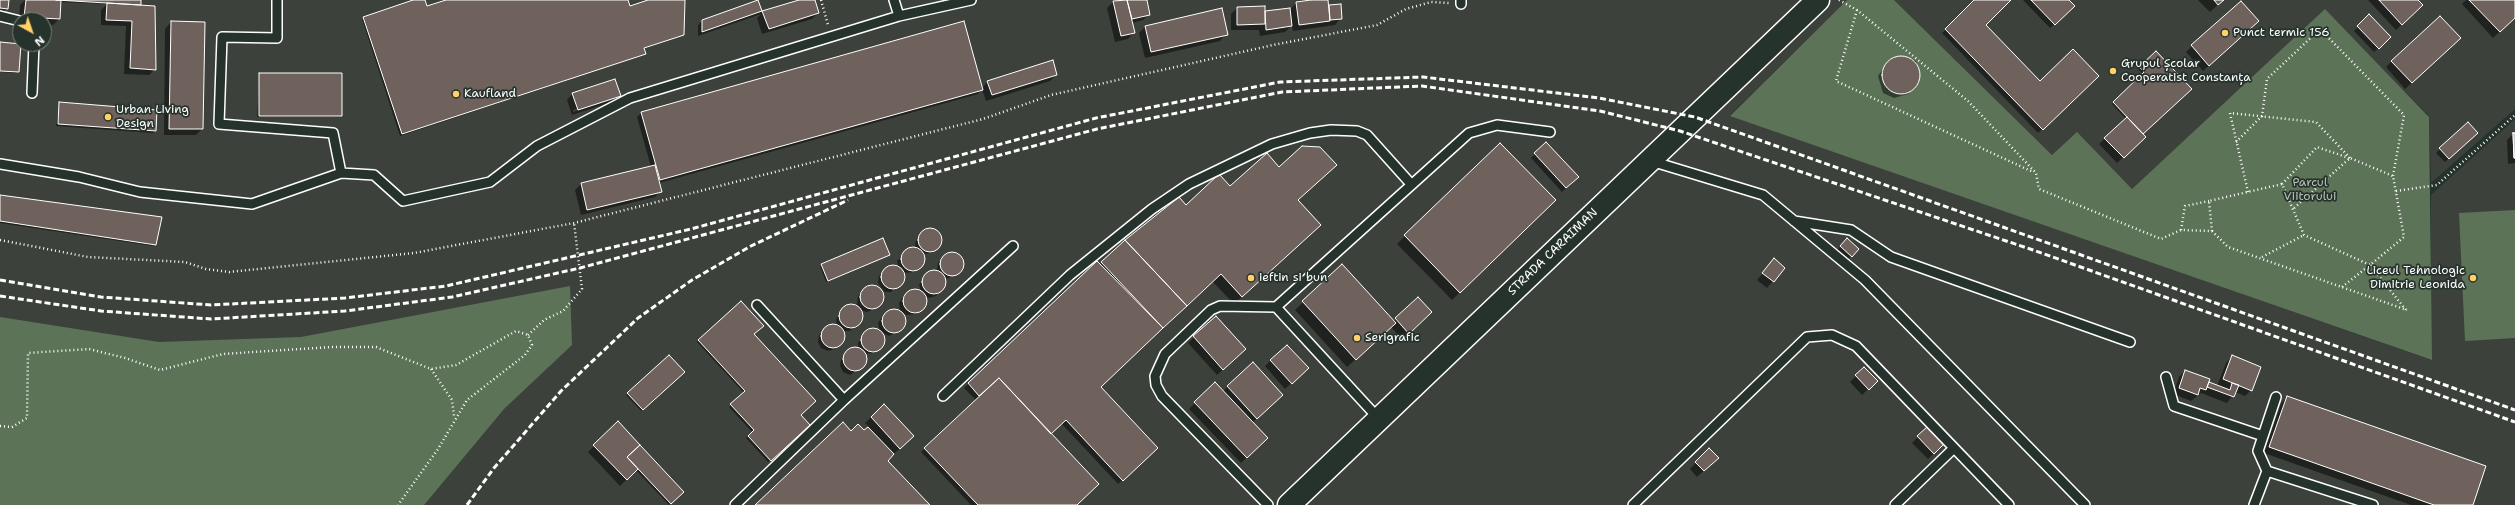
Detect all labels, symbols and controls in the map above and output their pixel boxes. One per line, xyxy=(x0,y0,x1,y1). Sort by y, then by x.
north arrow xyxy=(12,12,52,52)
place label: Punct termic 156 xyxy=(2233,26,2330,40)
marker: Punct termic 156 xyxy=(2220,28,2230,38)
text: N xyxy=(31,32,48,49)
place label: Grupul Școlar Cooperatist Constanța xyxy=(2121,57,2251,85)
marker: Grupul Școlar Cooperatist Constanța xyxy=(2108,66,2118,76)
place label: Kaufland xyxy=(464,87,516,101)
marker: Kaufland xyxy=(451,89,461,99)
place label: Urban Living Design xyxy=(116,103,189,131)
marker: Urban Living Design xyxy=(103,112,113,122)
park label: Parcul Viitorului xyxy=(2284,176,2336,204)
street label: STRADA CARAIMAN xyxy=(1505,205,1601,299)
place label: Liceul Tehnologic Dimitrie Leonida xyxy=(2367,264,2465,292)
place label: ieftin si bun xyxy=(1259,271,1327,285)
marker: ieftin si bun xyxy=(1246,273,1256,283)
marker: Liceul Tehnologic Dimitrie Leonida xyxy=(2468,273,2478,283)
place label: Serigrafic xyxy=(1365,331,1420,345)
marker: Serigrafic xyxy=(1352,333,1362,343)

